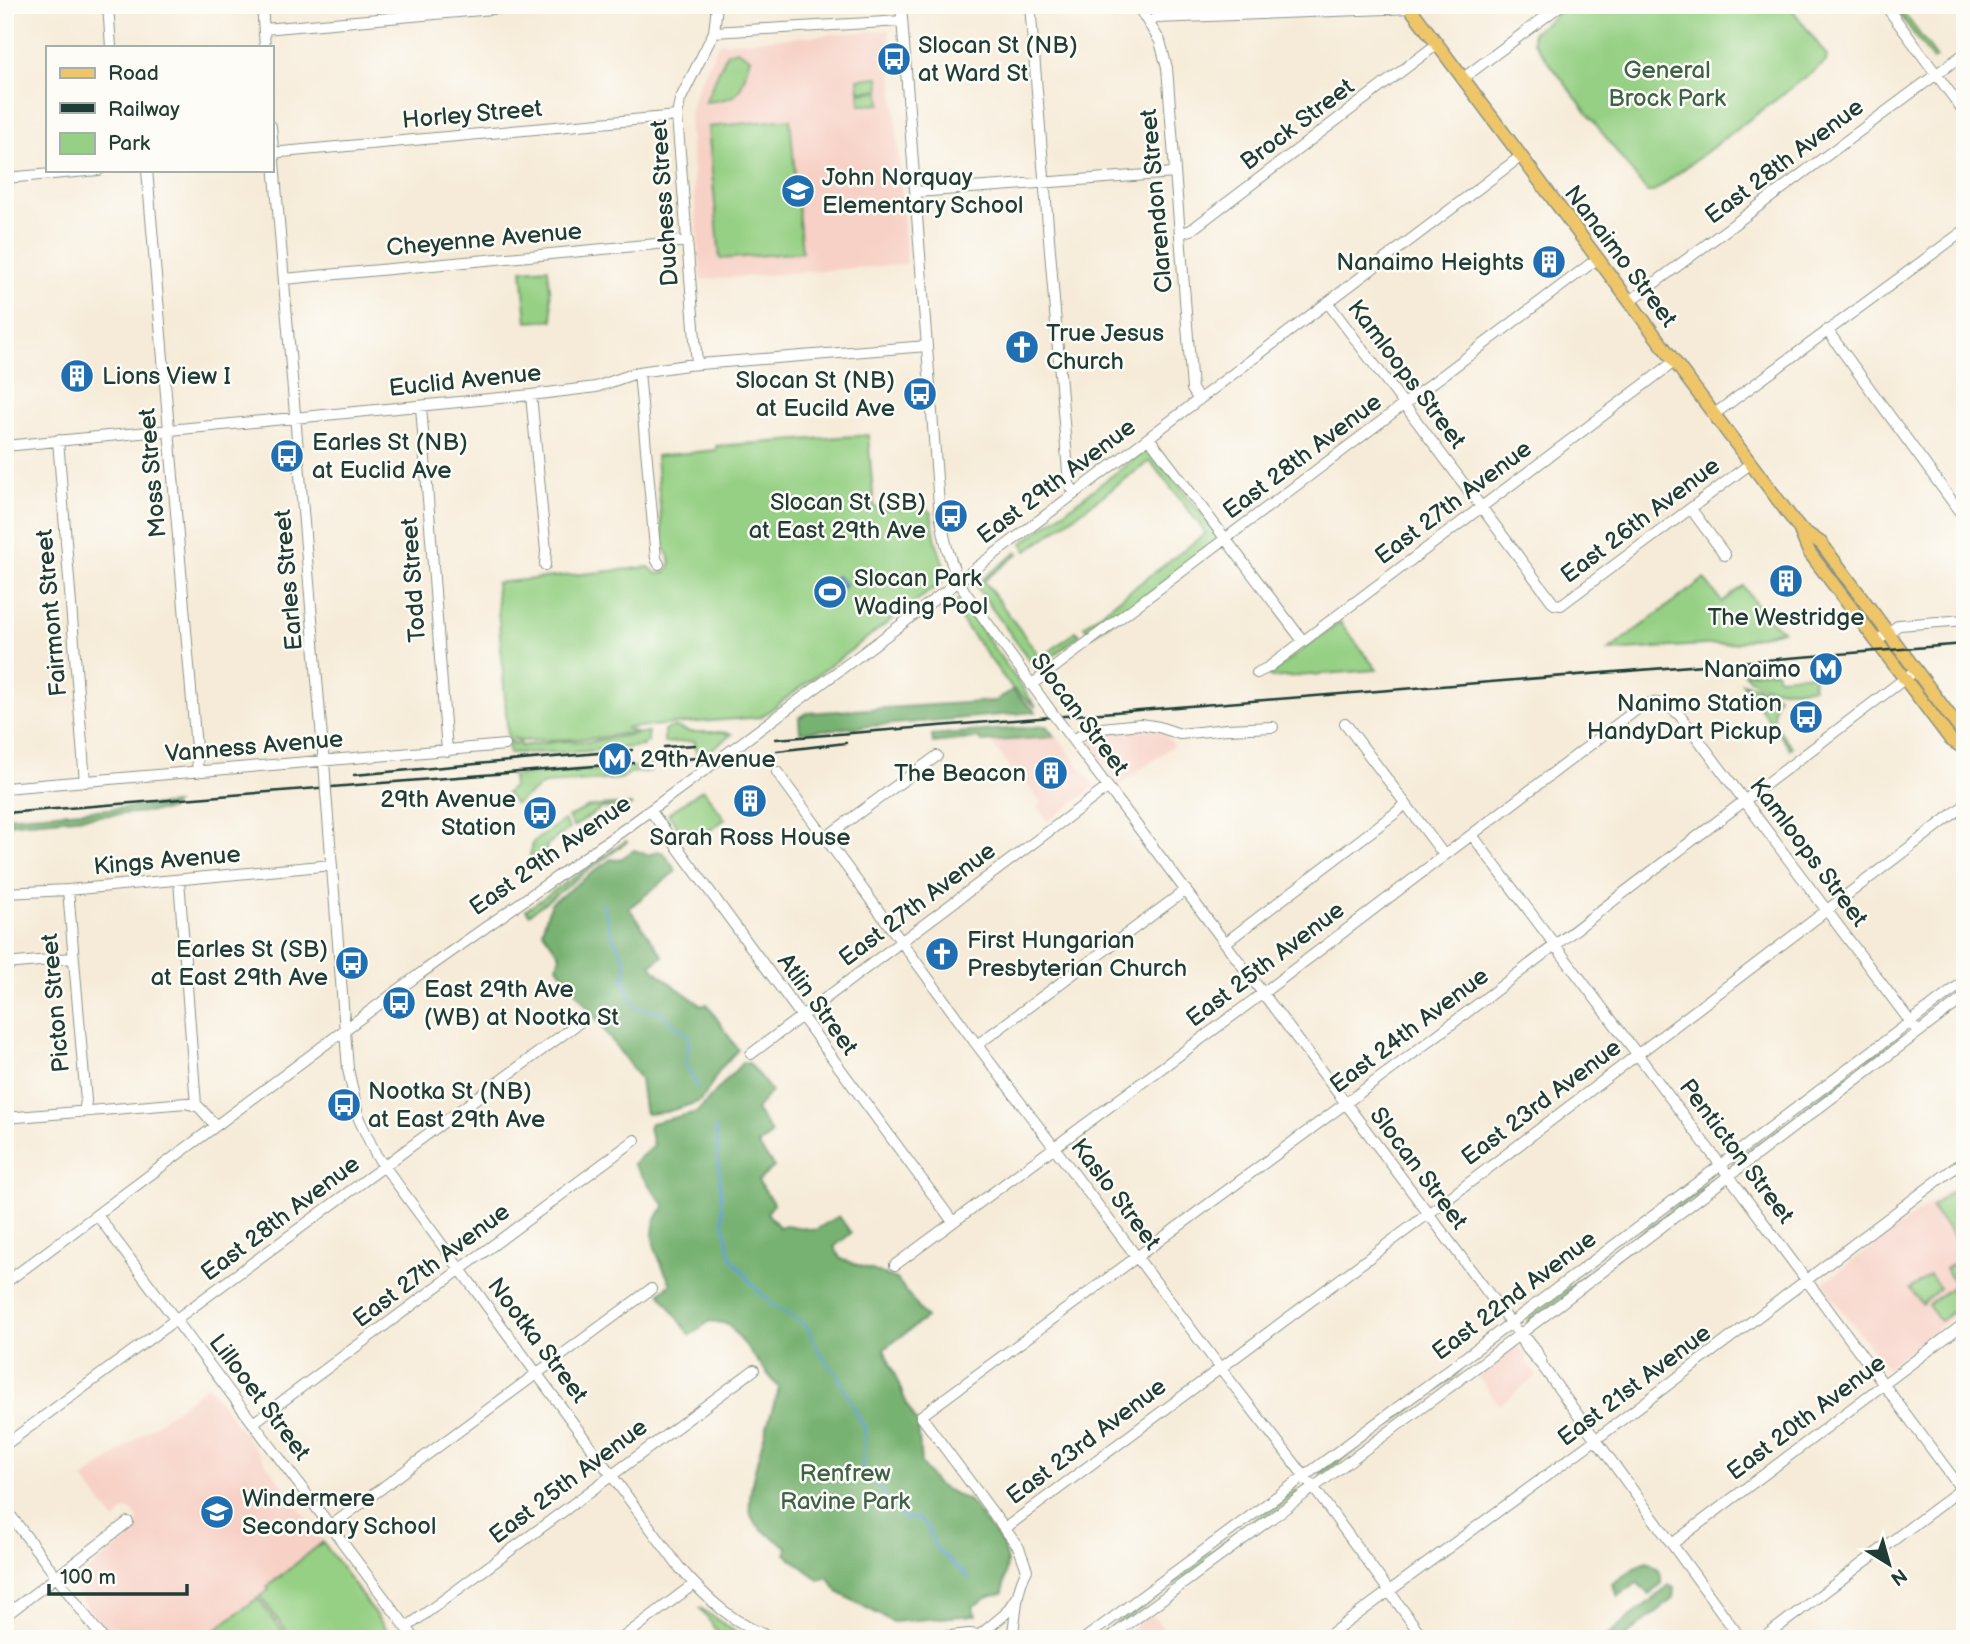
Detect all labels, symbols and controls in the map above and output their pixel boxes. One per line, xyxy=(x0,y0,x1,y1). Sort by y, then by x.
place label: Slocan St (NB) at Ward St xyxy=(918,31,1078,88)
bus stop icon: Slocan St (NB) at Ward St xyxy=(875,40,913,78)
legend xyxy=(46,46,273,172)
park label: General Brock Park xyxy=(1608,56,1726,113)
text: Road xyxy=(108,61,159,86)
street label: Brock Street xyxy=(1235,72,1360,177)
street label: East 28th Avenue xyxy=(1699,92,1869,230)
street label: Horley Street xyxy=(401,94,544,135)
text: Railway xyxy=(108,97,180,122)
street label: Clarendon Street xyxy=(1134,107,1179,294)
street label: Duchess Street xyxy=(644,118,685,287)
text: Park xyxy=(108,131,151,156)
place label: John Norquay Elementary School xyxy=(822,163,1023,220)
school or university icon: John Norquay Elementary School xyxy=(779,172,817,210)
street label: Nanaimo Street xyxy=(1558,180,1684,333)
street label: Cheyenne Avenue xyxy=(385,216,583,262)
building icon: Nanaimo Heights xyxy=(1530,243,1568,281)
place label: Nanaimo Heights xyxy=(1336,248,1524,277)
street label: Kamloops Street xyxy=(1341,294,1472,455)
place label: True Jesus Church xyxy=(1046,319,1164,376)
church icon: True Jesus Church xyxy=(1003,328,1041,366)
building icon: Lions View I xyxy=(58,357,96,395)
street label: Euclid Avenue xyxy=(387,358,543,403)
place label: Lions View I xyxy=(102,362,231,391)
place label: Slocan St (NB) at Eucild Ave xyxy=(735,366,895,423)
bus stop icon: Slocan St (NB) at Eucild Ave xyxy=(901,375,939,413)
street label: East 28th Avenue xyxy=(1217,387,1387,525)
street label: Moss Street xyxy=(132,406,173,539)
street label: East 29th Avenue xyxy=(971,412,1141,550)
place label: Earles St (NB) at Euclid Ave xyxy=(312,428,468,485)
street label: East 27th Avenue xyxy=(1369,434,1537,571)
bus stop icon: Earles St (NB) at Euclid Ave xyxy=(268,437,306,475)
street label: East 26th Avenue xyxy=(1555,451,1726,590)
place label: Slocan St (SB) at East 29th Ave xyxy=(749,488,926,545)
bus stop icon: Slocan St (SB) at East 29th Ave xyxy=(932,497,970,535)
street label: Earles Street xyxy=(268,508,309,652)
street label: Todd Street xyxy=(395,516,432,643)
street label: Fairmont Street xyxy=(30,528,73,698)
building icon: The Westridge xyxy=(1767,562,1805,600)
place label: Slocan Park Wading Pool xyxy=(854,564,988,621)
sports icon: Slocan Park Wading Pool xyxy=(811,573,849,611)
place label: The Westridge xyxy=(1708,603,1864,632)
street label: Slocan Street xyxy=(1024,648,1135,781)
metro station icon: Nanaimo xyxy=(1807,650,1845,688)
place label: Nanaimo xyxy=(1703,655,1801,684)
place label: Nanimo Station HandyDart Pickup xyxy=(1587,689,1782,746)
bus stop icon: Nanimo Station HandyDart Pickup xyxy=(1787,698,1825,736)
street label: Vanness Avenue xyxy=(164,724,344,769)
metro station icon: 29th Avenue xyxy=(596,740,634,778)
place label: 29th Avenue xyxy=(640,745,776,774)
building icon: The Beacon xyxy=(1032,754,1070,792)
place label: The Beacon xyxy=(894,759,1026,788)
street label: Kamloops Street xyxy=(1743,772,1874,933)
building icon: Sarah Ross House xyxy=(731,782,769,820)
place label: 29th Avenue Station xyxy=(380,785,516,842)
street label: East 29th Avenue xyxy=(464,789,637,922)
bus stop icon: 29th Avenue Station xyxy=(521,794,559,832)
place label: Sarah Ross House xyxy=(650,823,850,852)
street label: East 27th Avenue xyxy=(833,836,1001,973)
street label: Kings Avenue xyxy=(92,840,242,881)
street label: East 25th Avenue xyxy=(1180,895,1350,1033)
place label: First Hungarian Presbyterian Church xyxy=(967,926,1187,983)
street label: Picton Street xyxy=(35,932,76,1074)
place label: Earles St (SB) at East 29th Ave xyxy=(151,935,328,992)
church icon: First Hungarian Presbyterian Church xyxy=(923,935,961,973)
bus stop icon: Earles St (SB) at East 29th Ave xyxy=(333,944,371,982)
street label: Atlin Street xyxy=(771,948,865,1061)
street label: East 24th Avenue xyxy=(1324,961,1494,1100)
place label: East 29th Ave (WB) at Nootka St xyxy=(424,975,620,1032)
bus stop icon: East 29th Ave (WB) at Nootka St xyxy=(380,984,418,1022)
street label: East 23rd Avenue xyxy=(1456,1033,1627,1172)
street label: Penticton Street xyxy=(1673,1073,1801,1230)
place label: Nootka St (NB) at East 29th Ave xyxy=(368,1077,545,1134)
bus stop icon: Nootka St (NB) at East 29th Ave xyxy=(325,1086,363,1124)
street label: Slocan Street xyxy=(1363,1102,1474,1235)
street label: Kaslo Street xyxy=(1064,1133,1167,1256)
street label: East 28th Avenue xyxy=(195,1149,365,1287)
street label: East 27th Avenue xyxy=(347,1197,515,1334)
street label: East 22nd Avenue xyxy=(1427,1224,1602,1366)
street label: Nootka Street xyxy=(481,1272,594,1409)
street label: East 21st Avenue xyxy=(1552,1318,1717,1452)
street label: Lillooet Street xyxy=(203,1328,317,1467)
street label: East 20th Avenue xyxy=(1721,1348,1891,1486)
street label: East 23rd Avenue xyxy=(1001,1372,1172,1511)
street label: East 25th Avenue xyxy=(483,1412,653,1550)
park label: Renfrew Ravine Park xyxy=(780,1459,910,1516)
place label: Windermere Secondary School xyxy=(242,1484,436,1541)
school or university icon: Windermere Secondary School xyxy=(198,1493,236,1531)
north arrow xyxy=(1854,1528,1924,1598)
scale bar xyxy=(49,1553,187,1597)
text: N xyxy=(1886,1563,1911,1590)
text: 100 m xyxy=(60,1565,116,1590)

